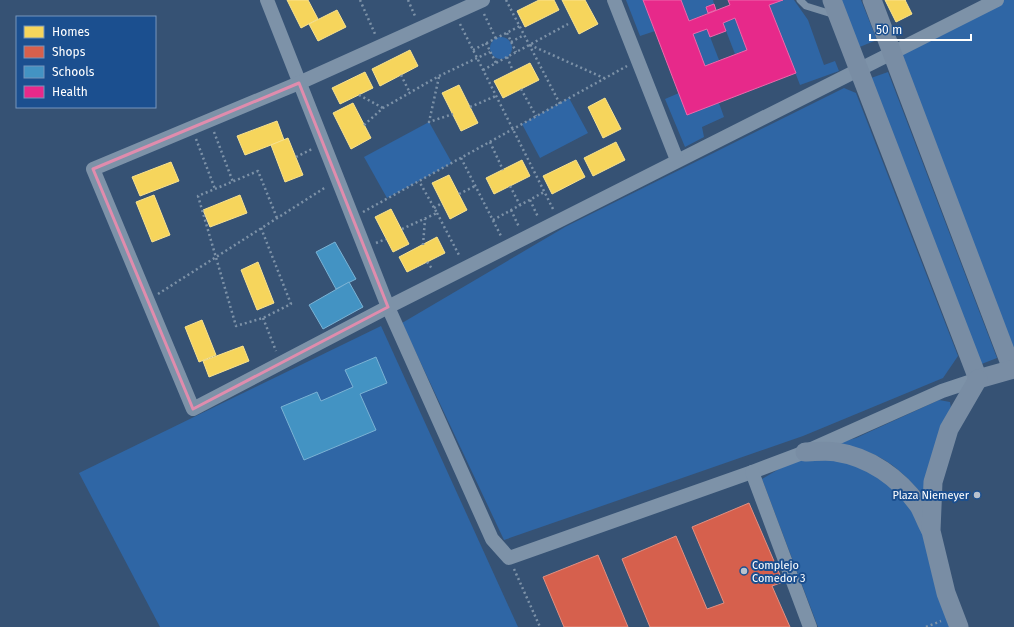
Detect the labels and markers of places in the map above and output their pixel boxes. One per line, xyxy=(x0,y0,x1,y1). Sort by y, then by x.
place label: Plaza Niemeyer xyxy=(892,489,970,502)
marker: Plaza Niemeyer xyxy=(972,490,982,500)
place label: Complejo Comedor 3 xyxy=(752,559,805,585)
marker: Complejo Comedor 3 xyxy=(739,566,749,576)

